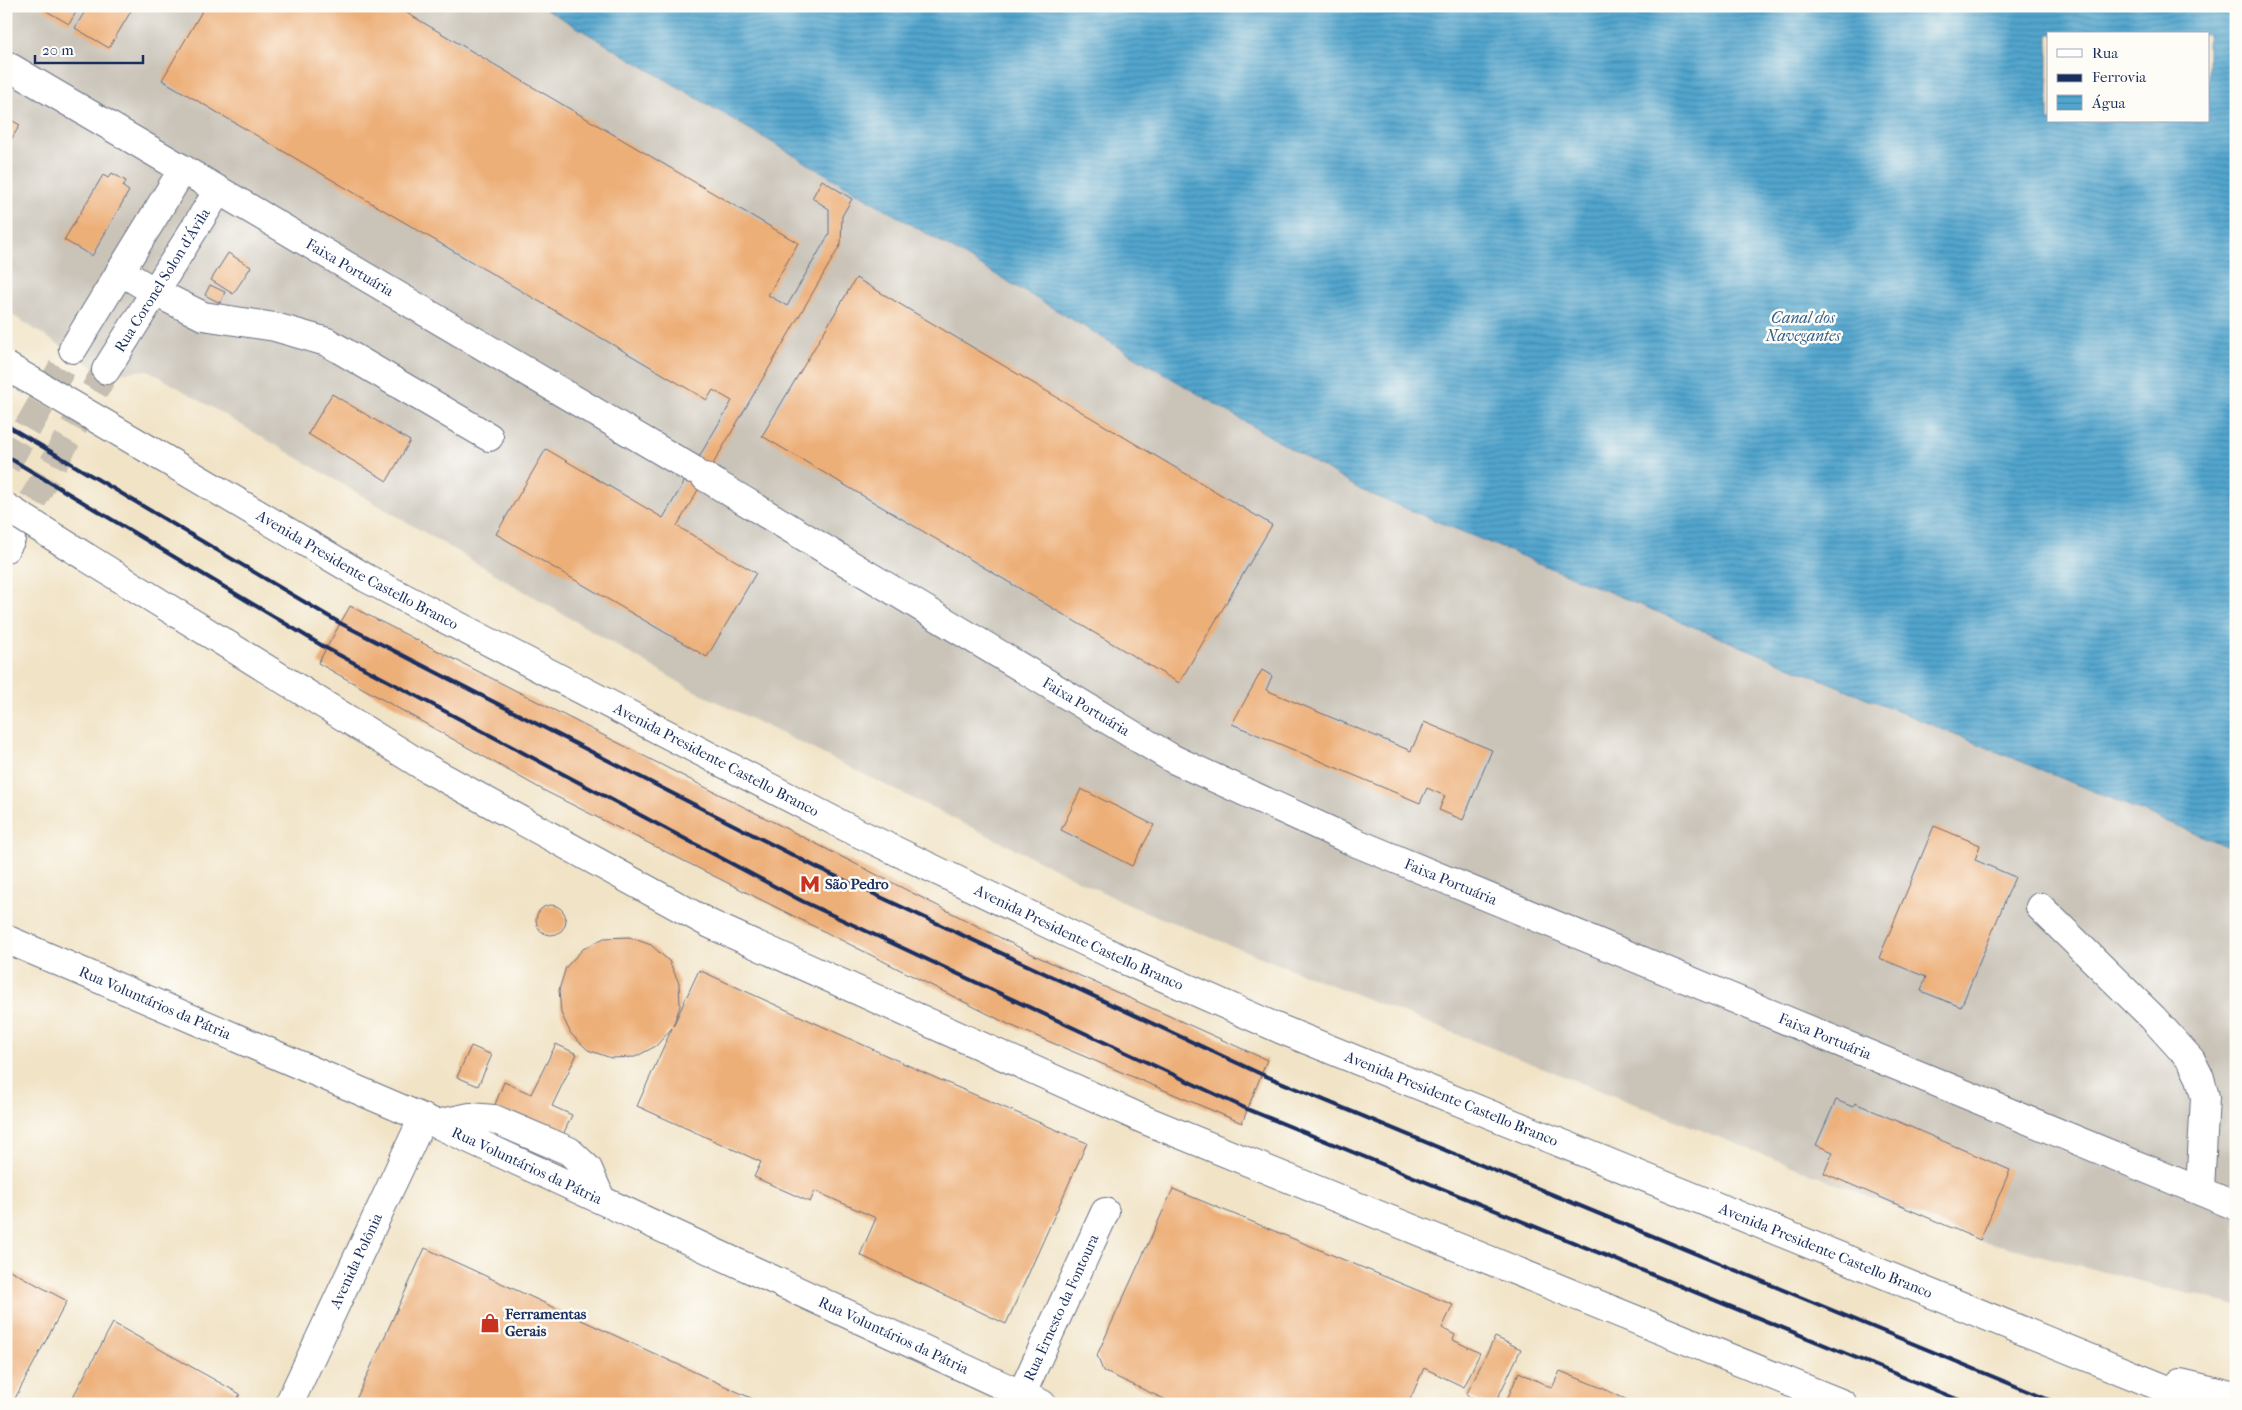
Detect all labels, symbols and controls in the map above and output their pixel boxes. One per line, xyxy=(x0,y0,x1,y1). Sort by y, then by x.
scale bar xyxy=(35,32,142,64)
legend xyxy=(2047,32,2210,122)
text: 20 m xyxy=(42,41,74,59)
text: Rua xyxy=(2092,44,2119,62)
text: Ferrovia xyxy=(2092,68,2147,86)
text: Água xyxy=(2091,94,2126,112)
street label: Rua Coronel Solon d'Ávila xyxy=(111,204,214,355)
street label: Faixa Portuária xyxy=(303,235,398,301)
water label: Canal dos Navegantes xyxy=(1765,308,1841,345)
street label: Avenida Presidente Castello Branco xyxy=(252,506,462,634)
street label: Faixa Portuária xyxy=(1039,674,1134,740)
street label: Avenida Presidente Castello Branco xyxy=(610,699,822,821)
street label: Faixa Portuária xyxy=(1402,855,1501,909)
metro station icon: São Pedro xyxy=(799,873,821,895)
place label: São Pedro xyxy=(825,875,889,893)
street label: Avenida Presidente Castello Branco xyxy=(971,881,1187,994)
street label: Rua Voluntários da Pátria xyxy=(76,962,235,1044)
street label: Faixa Portuária xyxy=(1776,1009,1875,1064)
street label: Avenida Presidente Castello Branco xyxy=(1341,1047,1561,1150)
street label: Rua Voluntários da Pátria xyxy=(449,1123,606,1209)
street label: Avenida Presidente Castello Branco xyxy=(1716,1199,1936,1302)
street label: Avenida Polônia xyxy=(326,1209,387,1312)
street label: Rua Ernesto da Fontoura xyxy=(1020,1230,1103,1384)
street label: Rua Voluntários da Pátria xyxy=(815,1293,972,1378)
place label: Ferramentas Gerais xyxy=(504,1305,587,1340)
shop icon: Ferramentas Gerais xyxy=(479,1312,501,1334)

